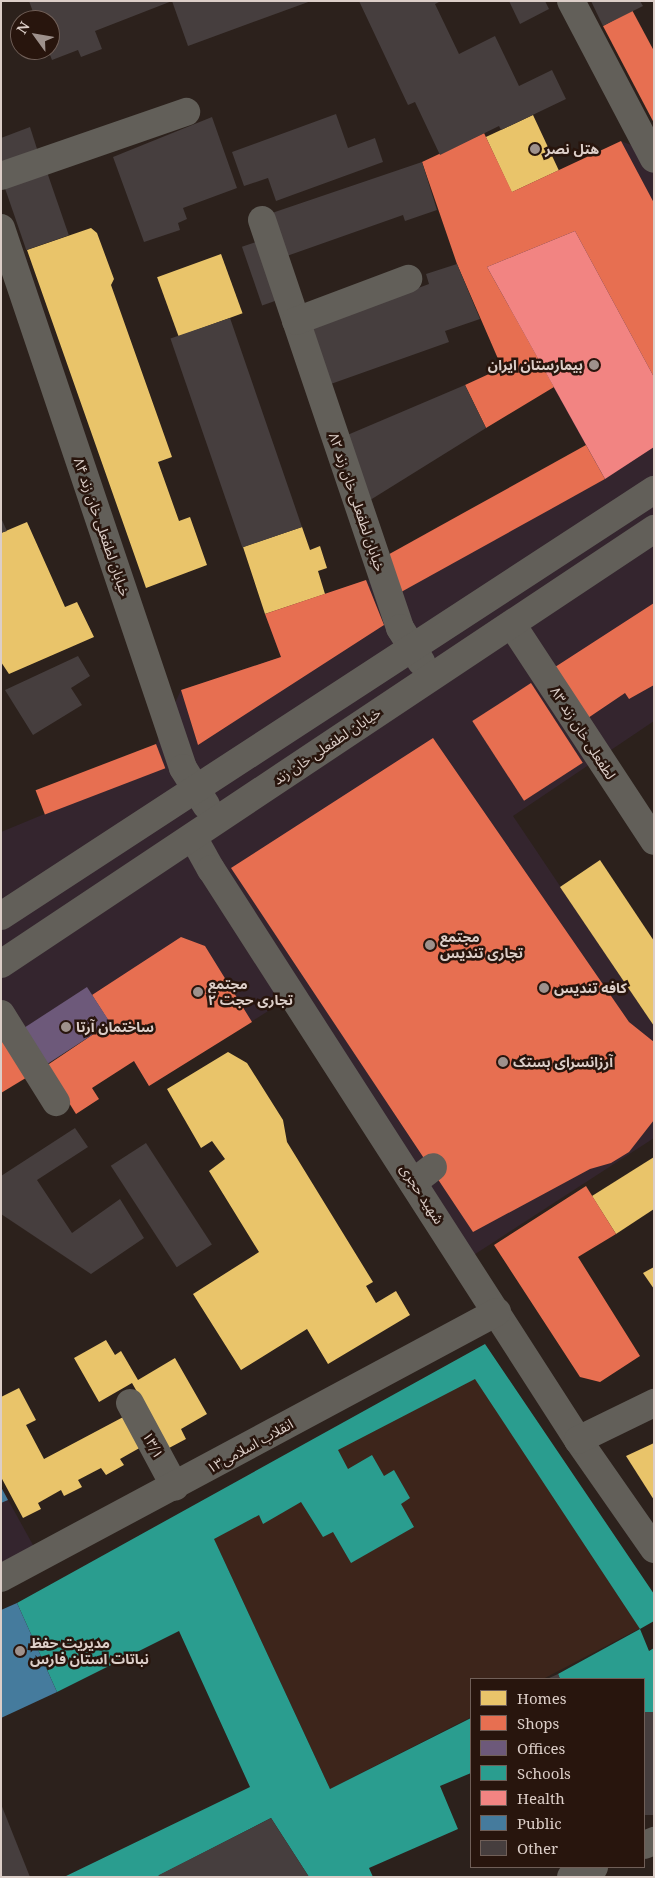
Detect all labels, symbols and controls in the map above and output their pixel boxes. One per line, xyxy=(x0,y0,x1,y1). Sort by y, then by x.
north arrow xyxy=(10,10,60,60)
text: N xyxy=(12,18,34,37)
place label: هتل نصر xyxy=(545,141,599,157)
marker: هتل نصر xyxy=(529,143,541,155)
place label: بیمارستان ایران xyxy=(488,357,583,373)
marker: بیمارستان ایران xyxy=(587,358,601,372)
street label: خیابان لطفعلی خان زند ۸۲ xyxy=(325,430,389,574)
street label: خیابان لطفعلی خان زند ۸۴ xyxy=(70,455,134,599)
street label: لطفعلی خان زند ۸۳ xyxy=(547,684,619,782)
street label: خیابان لطفعلی خان زند xyxy=(270,704,384,788)
place label: مجتمع تجاری تندیس xyxy=(440,929,523,962)
marker: مجتمع تجاری تندیس xyxy=(424,939,436,951)
place label: مجتمع تجاری حجت ۲ xyxy=(208,976,293,1009)
place label: کافه تندیس xyxy=(554,980,627,996)
marker: کافه تندیس xyxy=(538,982,550,994)
marker: مجتمع تجاری حجت ۲ xyxy=(192,986,204,998)
place label: ساختمان آرتا xyxy=(76,1019,154,1035)
marker: ساختمان آرتا xyxy=(60,1021,72,1033)
place label: آرزانسرای بستک xyxy=(513,1054,613,1070)
marker: آرزانسرای بستک xyxy=(497,1056,509,1068)
street label: شهید حجری xyxy=(397,1161,447,1227)
street label: انقلاب اسلامی۱۳ xyxy=(204,1415,296,1477)
street label: ۱۳/۱ xyxy=(139,1429,167,1461)
place label: مدیریت حفظ نباتات استان فارس xyxy=(30,1635,149,1668)
marker: مدیریت حفظ نباتات استان فارس xyxy=(14,1645,26,1657)
legend xyxy=(470,1678,645,1868)
text: Homes xyxy=(517,1688,567,1708)
text: Shops xyxy=(517,1713,559,1733)
text: Offices xyxy=(517,1738,565,1758)
text: Schools xyxy=(517,1763,571,1783)
text: Health xyxy=(517,1788,565,1808)
text: Public xyxy=(517,1813,562,1833)
text: Other xyxy=(517,1838,558,1858)

